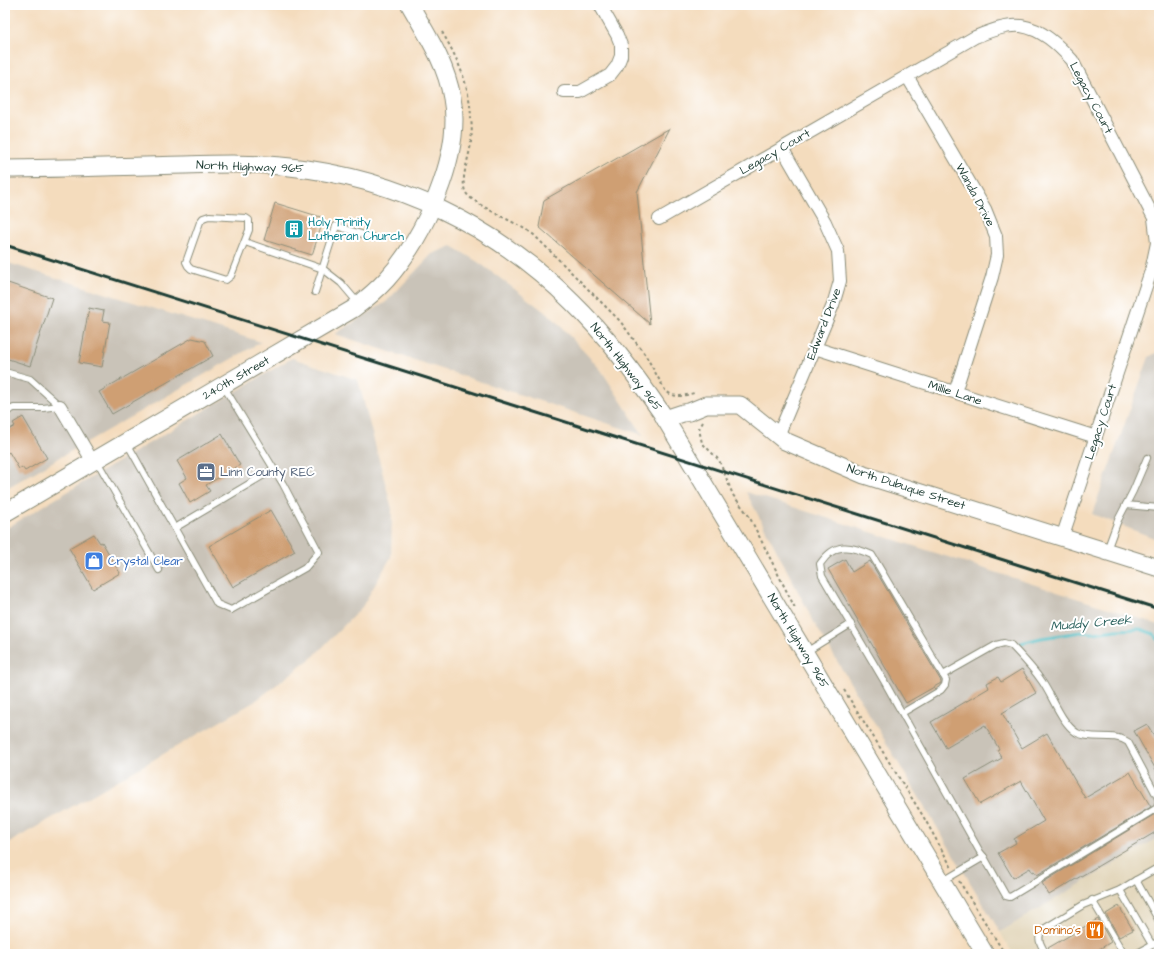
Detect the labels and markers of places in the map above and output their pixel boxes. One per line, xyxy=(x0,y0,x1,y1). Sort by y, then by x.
place label: Holy Trinity Lutheran Church xyxy=(308,214,404,245)
building icon: Holy Trinity Lutheran Church xyxy=(283,218,305,240)
office icon: Linn County REC xyxy=(195,461,217,483)
place label: Linn County REC xyxy=(220,464,315,482)
shop icon: Crystal Clear xyxy=(83,550,105,572)
place label: Crystal Clear xyxy=(108,553,183,571)
restaurant icon: Domino's xyxy=(1084,919,1106,941)
place label: Domino's xyxy=(1035,922,1081,939)

